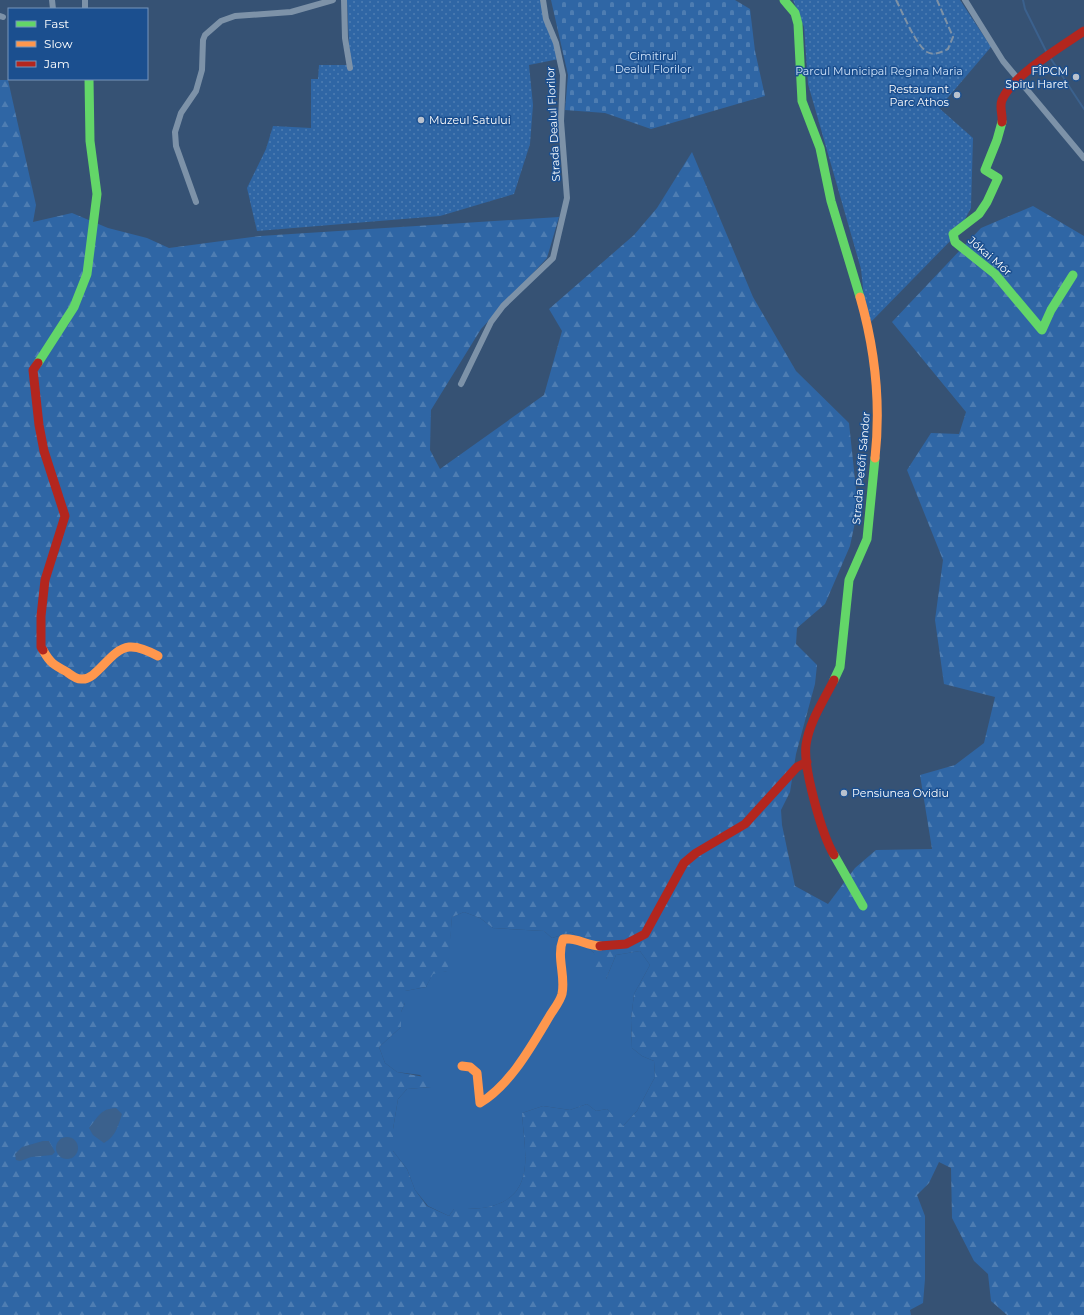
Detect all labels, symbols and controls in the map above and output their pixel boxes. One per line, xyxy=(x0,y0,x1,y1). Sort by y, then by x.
legend xyxy=(8,8,148,80)
text: Fast xyxy=(44,16,69,31)
text: Slow xyxy=(44,36,73,51)
park label: Cimitirul Dealul Florilor xyxy=(615,49,691,76)
text: Jam xyxy=(43,56,70,71)
park label: Parcul Municipal Regina Maria xyxy=(795,64,963,78)
place label: FÎPCM Spiru Haret xyxy=(1005,64,1069,91)
street label: Strada Dealul Florilor xyxy=(543,66,563,182)
marker: FÎPCM Spiru Haret xyxy=(1071,72,1081,82)
place label: Restaurant Parc Athos xyxy=(889,82,950,109)
marker: Restaurant Parc Athos xyxy=(952,90,962,100)
place label: Muzeul Satului xyxy=(429,113,511,127)
marker: Muzeul Satului xyxy=(416,115,426,125)
street label: Jókai Mór xyxy=(965,233,1015,279)
street label: Strada Petőfi Sándor xyxy=(849,411,873,525)
place label: Pensiunea Ovidiu xyxy=(852,786,949,800)
marker: Pensiunea Ovidiu xyxy=(839,788,849,798)

